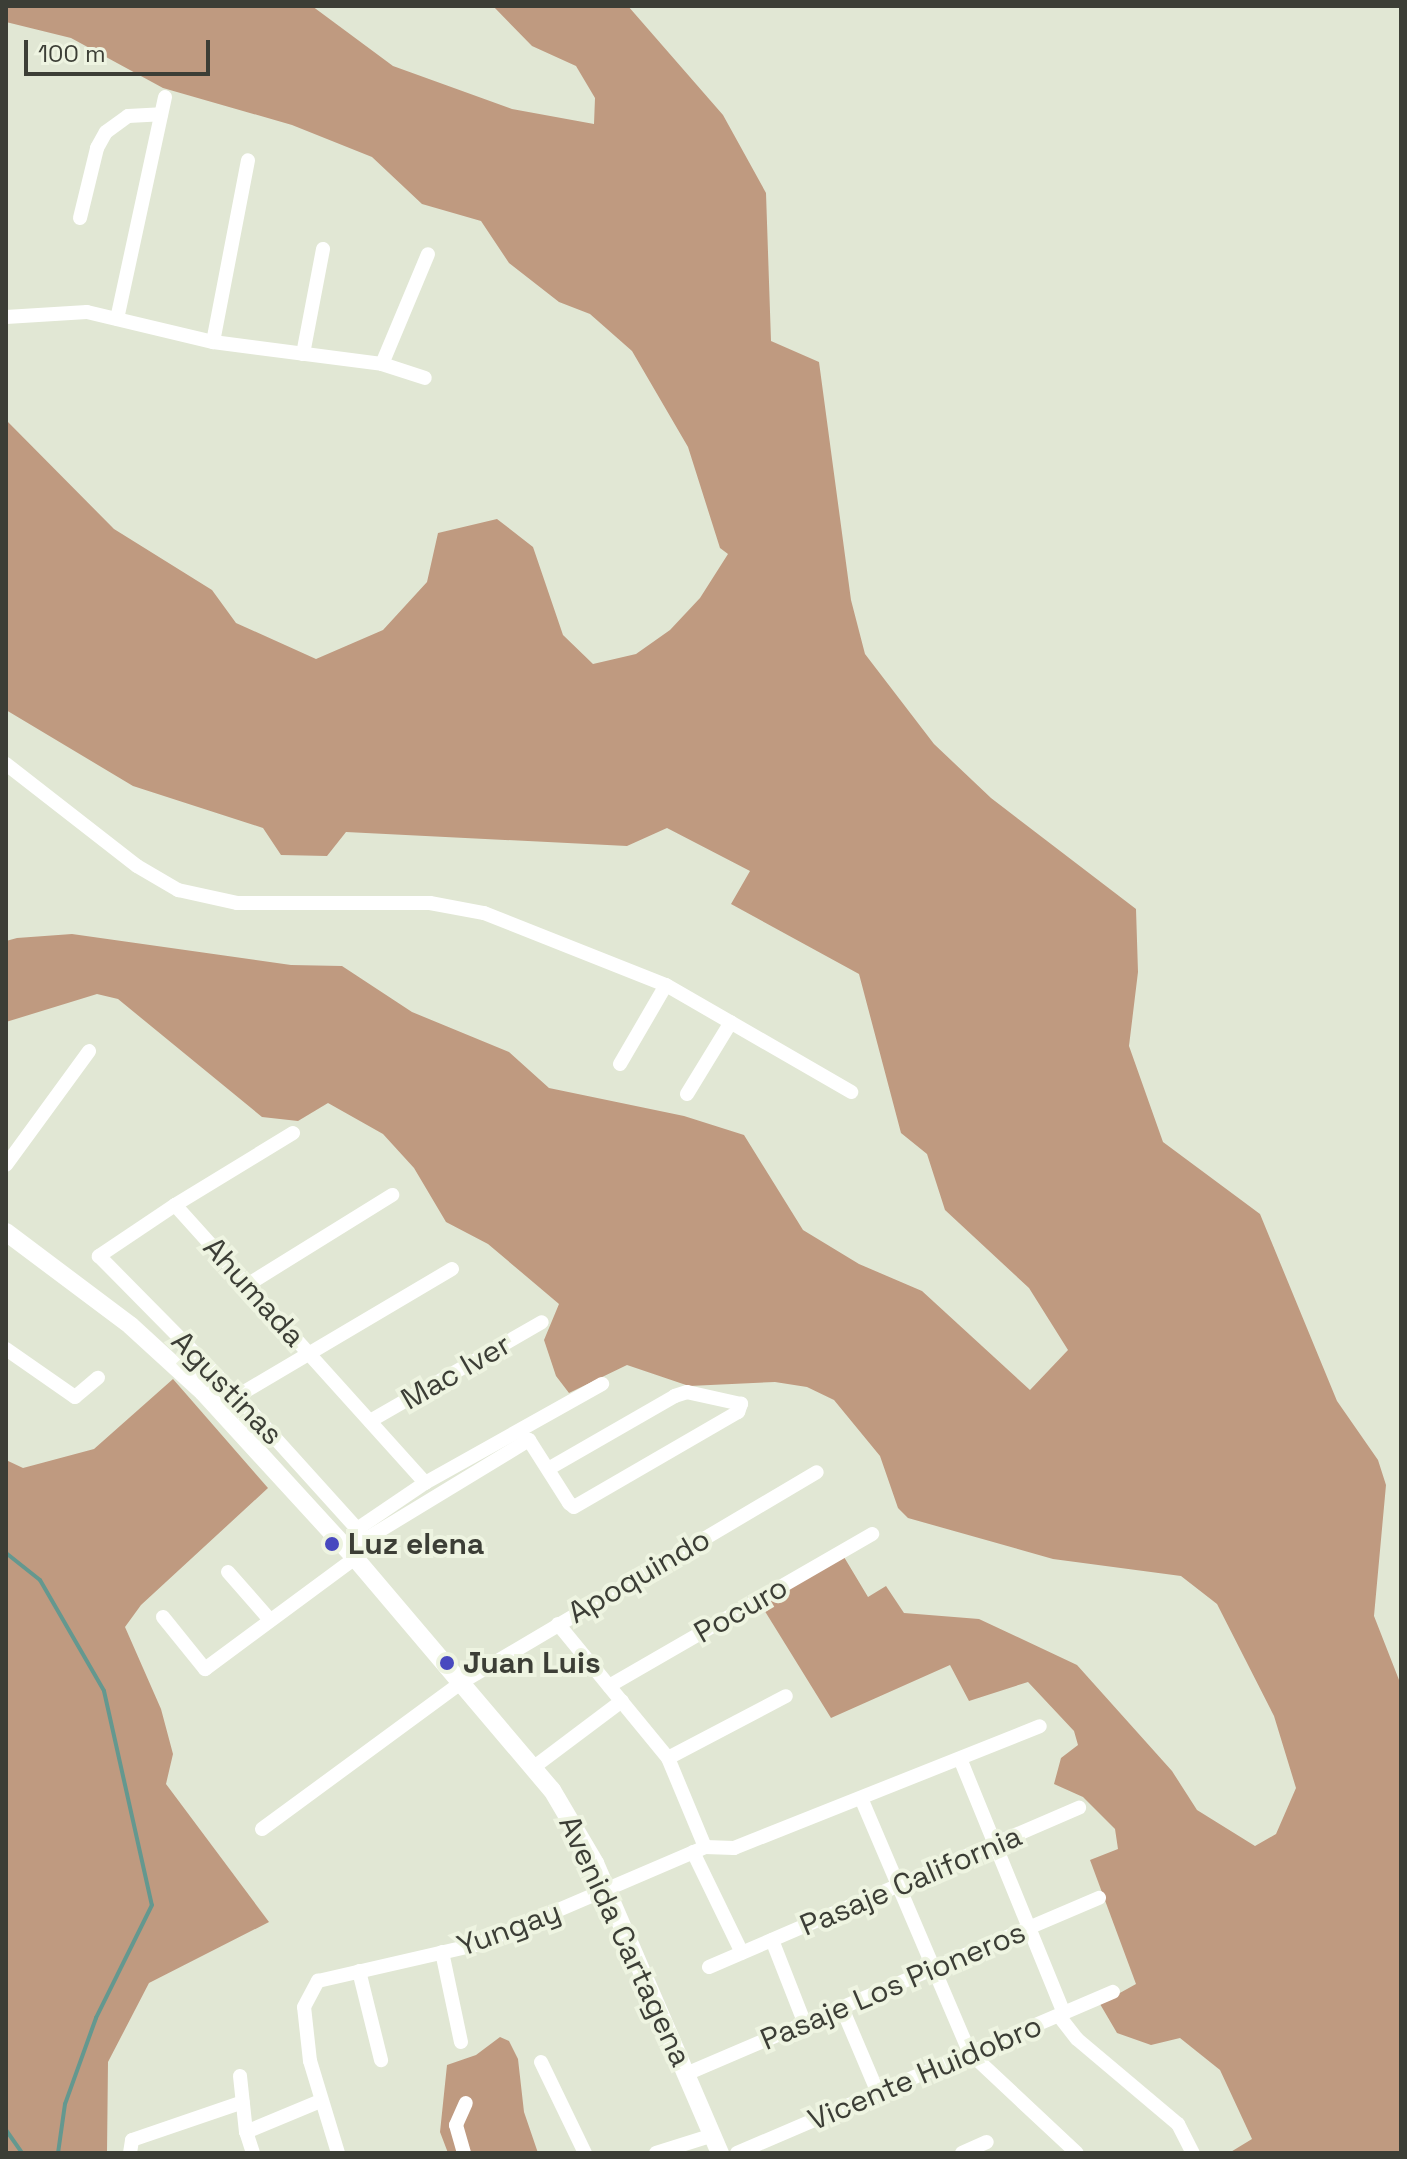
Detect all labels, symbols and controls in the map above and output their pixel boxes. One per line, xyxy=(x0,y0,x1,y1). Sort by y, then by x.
scale bar xyxy=(28,24,214,74)
text: 100 m xyxy=(38,38,106,69)
street label: Ahumada xyxy=(196,1230,312,1354)
street label: Agustinas xyxy=(164,1324,290,1452)
street label: Mac Iver xyxy=(395,1326,517,1418)
street label: Apoquindo xyxy=(562,1521,716,1631)
place label: Luz elena xyxy=(348,1526,484,1562)
marker: Luz elena xyxy=(323,1535,341,1553)
street label: Pocuro xyxy=(688,1569,794,1651)
place label: Juan Luis xyxy=(463,1645,601,1681)
marker: Juan Luis xyxy=(438,1654,456,1672)
street label: Avenida Cartagena xyxy=(551,1810,699,2072)
street label: Pasaje California xyxy=(795,1818,1027,1944)
street label: Yungay xyxy=(452,1894,566,1964)
street label: Pasaje Los Pioneros xyxy=(755,1914,1031,2058)
street label: Vicente Huidobro xyxy=(803,2008,1047,2138)

